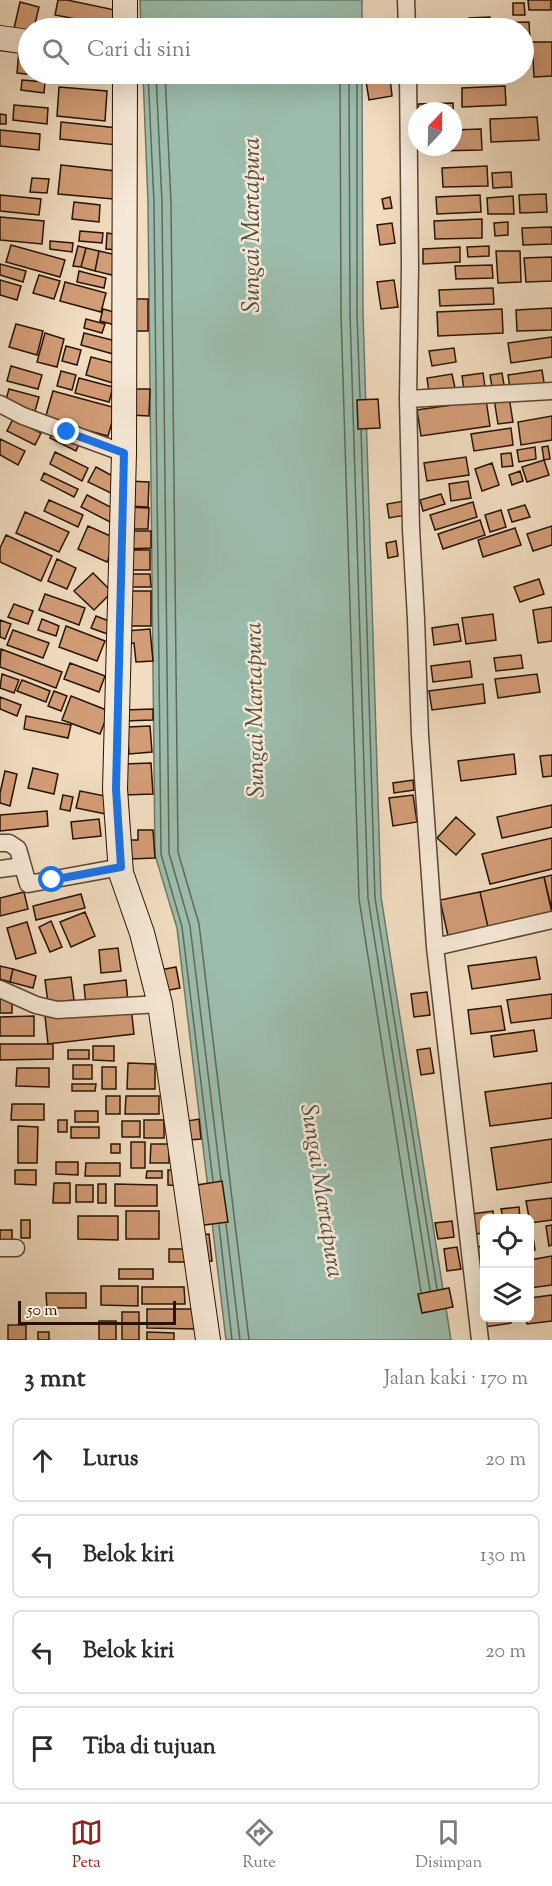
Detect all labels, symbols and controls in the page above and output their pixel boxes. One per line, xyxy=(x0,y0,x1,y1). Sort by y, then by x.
search box xyxy=(18,18,534,84)
icon: search xyxy=(39,35,72,68)
text: Cari di sini xyxy=(87,35,191,67)
north arrow xyxy=(408,102,462,156)
water label: Sungai Martapura xyxy=(236,137,270,313)
route end xyxy=(53,418,79,444)
water label: Sungai Martapura xyxy=(237,622,275,798)
route start xyxy=(38,866,64,892)
water label: Sungai Martapura xyxy=(290,1102,352,1280)
map controls xyxy=(480,1214,534,1322)
button: locate xyxy=(480,1214,534,1268)
button: layers xyxy=(480,1268,534,1322)
scale bar xyxy=(18,1298,176,1326)
text: 50 m xyxy=(27,1300,58,1323)
text: 3 mnt xyxy=(24,1361,86,1398)
text: Jalan kaki · 170 m xyxy=(384,1365,528,1394)
icon: ahead xyxy=(26,1444,59,1477)
text: Lurus xyxy=(83,1444,139,1476)
text: 20 m xyxy=(485,1446,526,1475)
icon: left xyxy=(26,1540,59,1573)
text: Belok kiri xyxy=(83,1540,174,1572)
text: 130 m xyxy=(480,1542,526,1571)
icon: left xyxy=(26,1636,59,1669)
text: Belok kiri xyxy=(83,1636,174,1668)
text: 20 m xyxy=(485,1638,526,1667)
icon: arrive xyxy=(26,1732,59,1765)
text: Tiba di tujuan xyxy=(83,1732,216,1764)
tab: Peta xyxy=(70,1816,103,1875)
tab: Rute xyxy=(242,1816,276,1875)
tab: Disimpan xyxy=(415,1816,482,1875)

